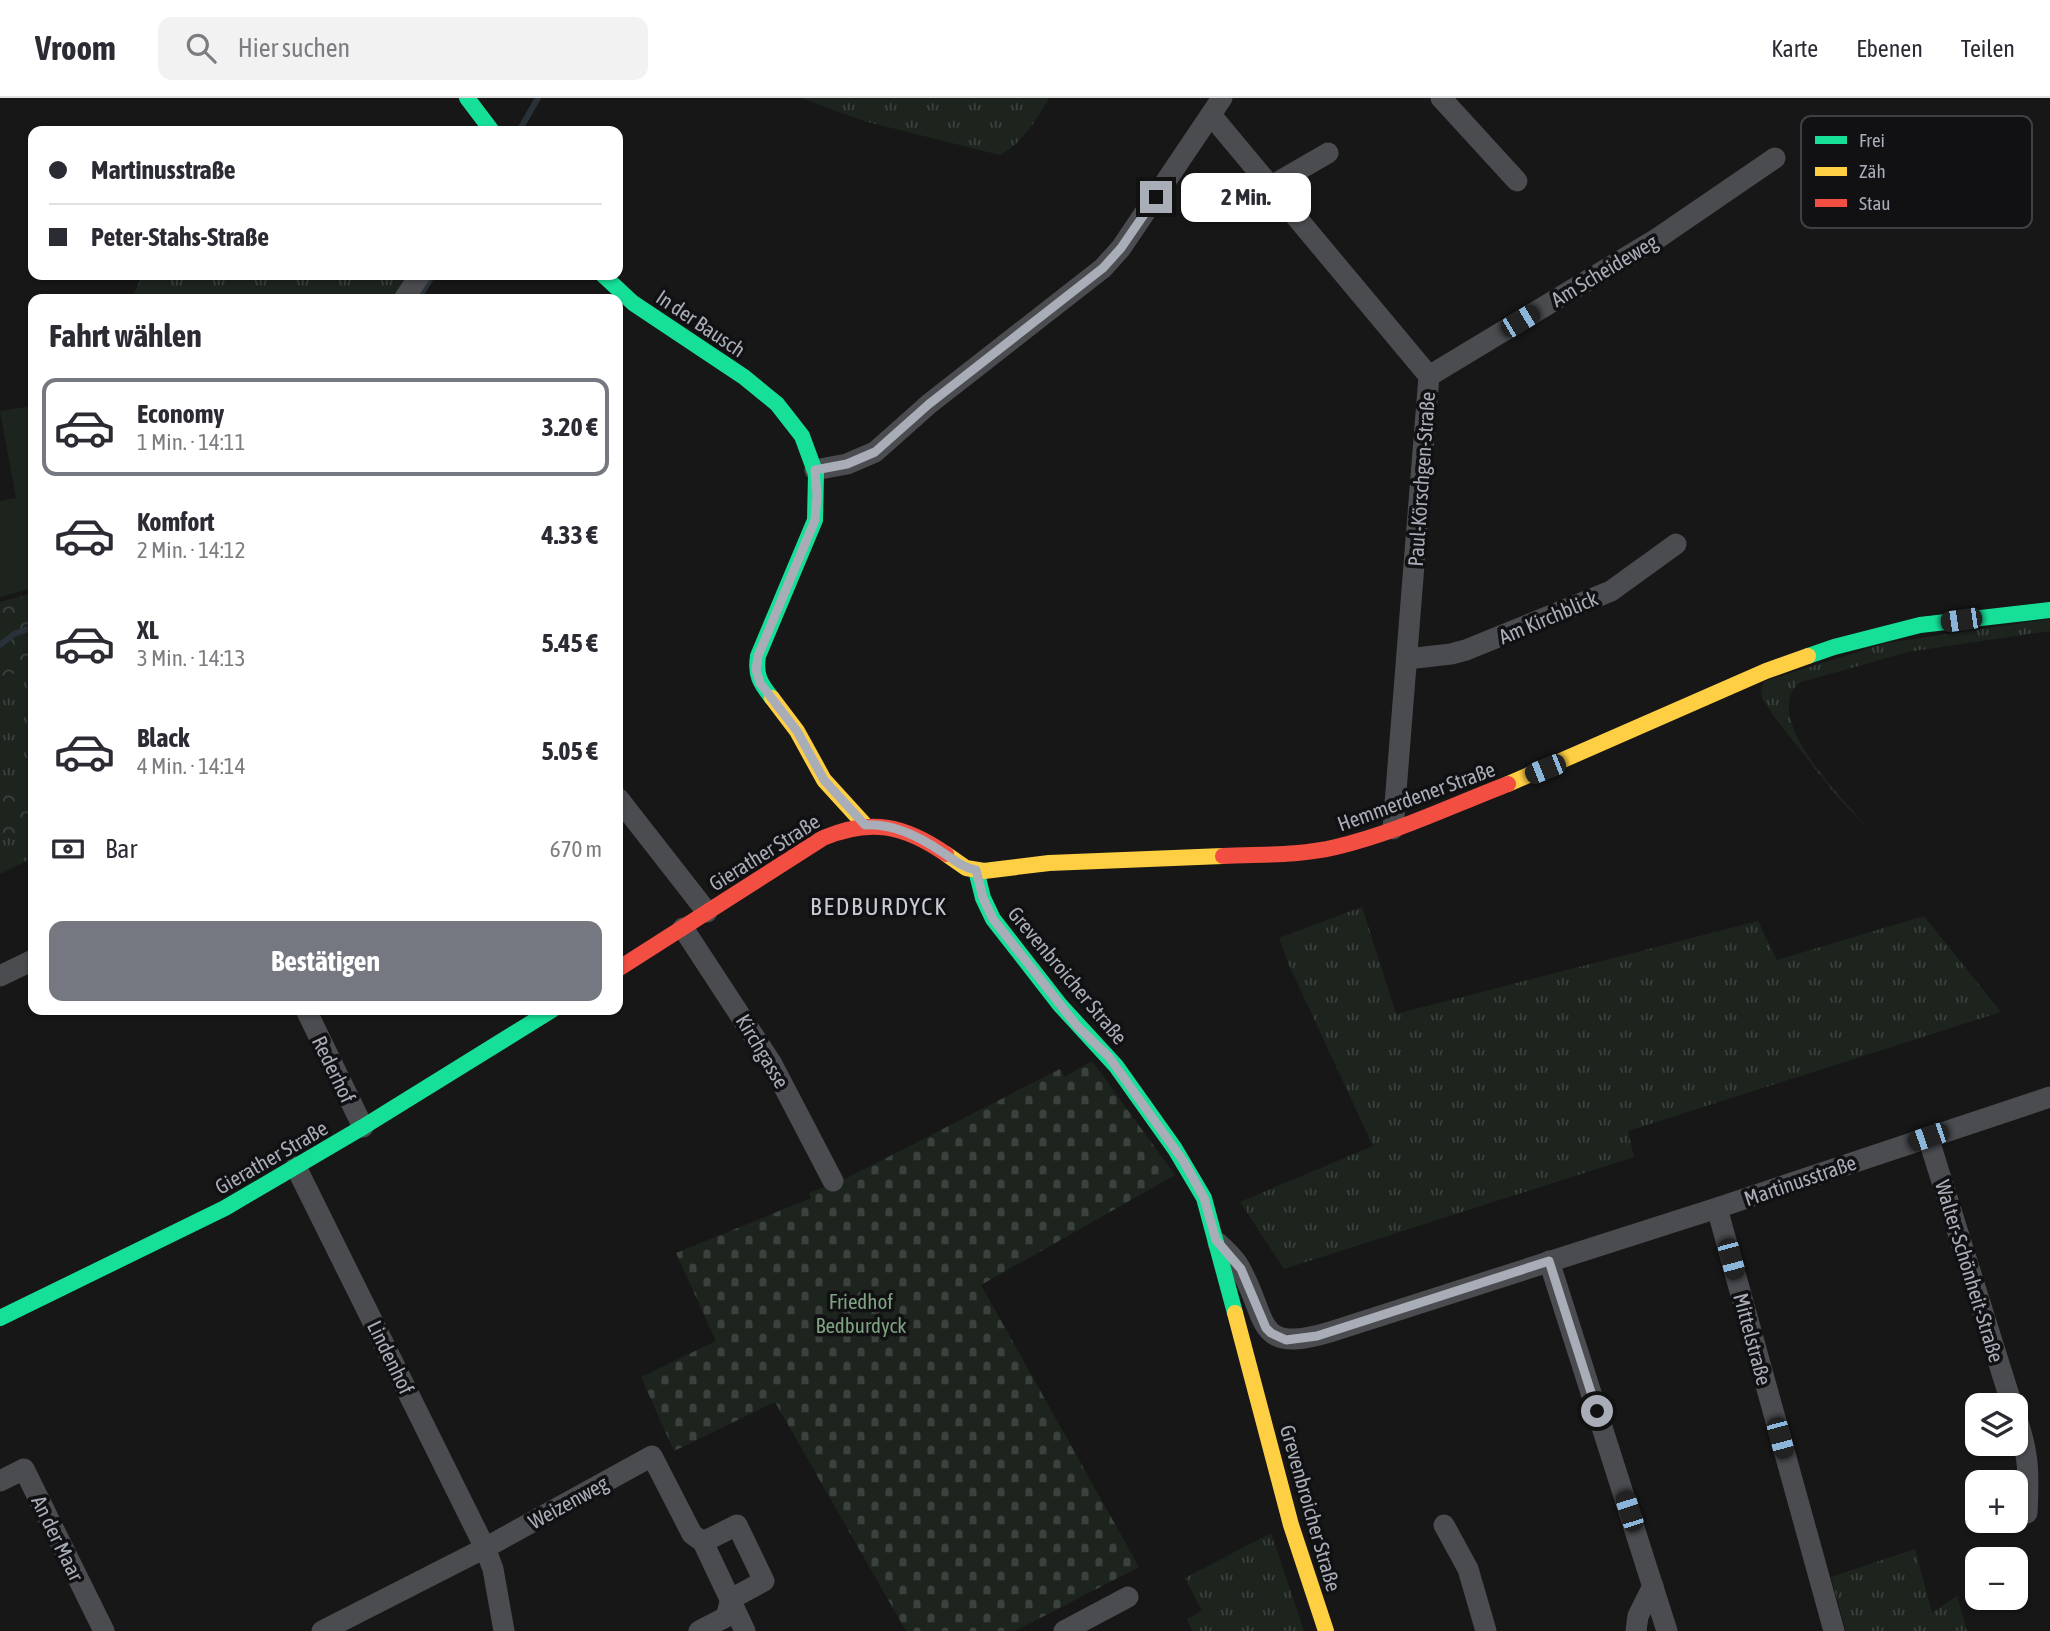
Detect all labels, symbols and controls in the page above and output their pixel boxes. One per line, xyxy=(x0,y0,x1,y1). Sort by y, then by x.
search box xyxy=(158,17,648,80)
text: Vroom xyxy=(35,29,116,67)
icon: search xyxy=(182,29,220,67)
text: Hier suchen xyxy=(238,33,350,63)
text: Karte xyxy=(1771,35,1818,62)
text: Ebenen xyxy=(1856,35,1923,62)
text: Teilen xyxy=(1961,35,2015,62)
legend xyxy=(1801,116,2032,228)
text: Frei xyxy=(1859,129,1885,151)
text: Martinusstraße xyxy=(91,155,236,185)
text: Zäh xyxy=(1859,160,1886,182)
callout: 2 Min. xyxy=(1180,172,1310,222)
route end xyxy=(1140,181,1172,213)
text: 2 Min. xyxy=(1221,184,1271,210)
text: Stau xyxy=(1859,192,1890,214)
text: Peter-Stahs-Straße xyxy=(91,222,269,252)
street label: Am Scheideweg xyxy=(1547,229,1661,311)
street label: In der Bausch xyxy=(652,284,750,362)
car xyxy=(1497,301,1544,341)
text: Fahrt wählen xyxy=(49,317,202,354)
street label: Paul-Körschgen-Straße xyxy=(1403,391,1439,567)
icon: car xyxy=(53,396,116,459)
text: Economy xyxy=(137,399,224,429)
text: 3.20 € xyxy=(541,412,598,442)
text: 1 Min. · 14:11 xyxy=(137,429,245,455)
icon: car xyxy=(53,504,116,567)
text: Komfort xyxy=(137,507,214,537)
text: 4.33 € xyxy=(541,520,598,550)
text: 2 Min. · 14:12 xyxy=(137,537,245,563)
street label: Am Kirchblick xyxy=(1495,585,1601,649)
car xyxy=(1939,607,1984,633)
icon: car xyxy=(53,612,116,675)
text: XL xyxy=(137,615,159,645)
text: 5.45 € xyxy=(541,628,598,658)
text: 3 Min. · 14:13 xyxy=(137,645,245,671)
icon: car xyxy=(53,720,116,783)
text: Black xyxy=(137,723,189,753)
text: 5.05 € xyxy=(541,736,598,766)
car xyxy=(1522,751,1569,787)
text: 4 Min. · 14:14 xyxy=(137,753,245,779)
street label: Hemmerdener Straße xyxy=(1334,756,1498,836)
street label: Gierather Straße xyxy=(704,809,824,895)
icon: cash xyxy=(49,830,87,868)
text: Bar xyxy=(105,834,137,864)
text: 670 m xyxy=(550,836,602,862)
district label: BEDBURDYCK xyxy=(810,893,948,920)
street label: Grevenbroicher Straße xyxy=(1004,901,1132,1049)
button: Bestätigen xyxy=(49,921,602,1001)
street label: Kirchgasse xyxy=(732,1010,794,1092)
street label: Rederhof xyxy=(308,1032,361,1107)
street label: Gierather Straße xyxy=(211,1115,331,1199)
car xyxy=(1905,1120,1952,1154)
street label: Martinusstraße xyxy=(1741,1150,1859,1210)
street label: Walter-Schönheit-Straße xyxy=(1931,1177,2009,1365)
car xyxy=(1716,1236,1747,1282)
park label: Friedhof Bedburdyck xyxy=(815,1289,907,1337)
street label: Mittelstraße xyxy=(1729,1290,1777,1388)
street label: Lindenhof xyxy=(363,1316,419,1398)
map controls xyxy=(1965,1393,2028,1610)
button: layers xyxy=(1965,1393,2028,1456)
route start xyxy=(1581,1395,1613,1427)
car xyxy=(1765,1415,1796,1461)
street label: Grevenbroicher Straße xyxy=(1276,1422,1346,1594)
street label: Weizenweg xyxy=(524,1470,612,1534)
button: + xyxy=(1965,1470,2028,1533)
car xyxy=(1613,1488,1646,1534)
street label: An der Maar xyxy=(27,1492,89,1585)
button: − xyxy=(1965,1547,2028,1610)

